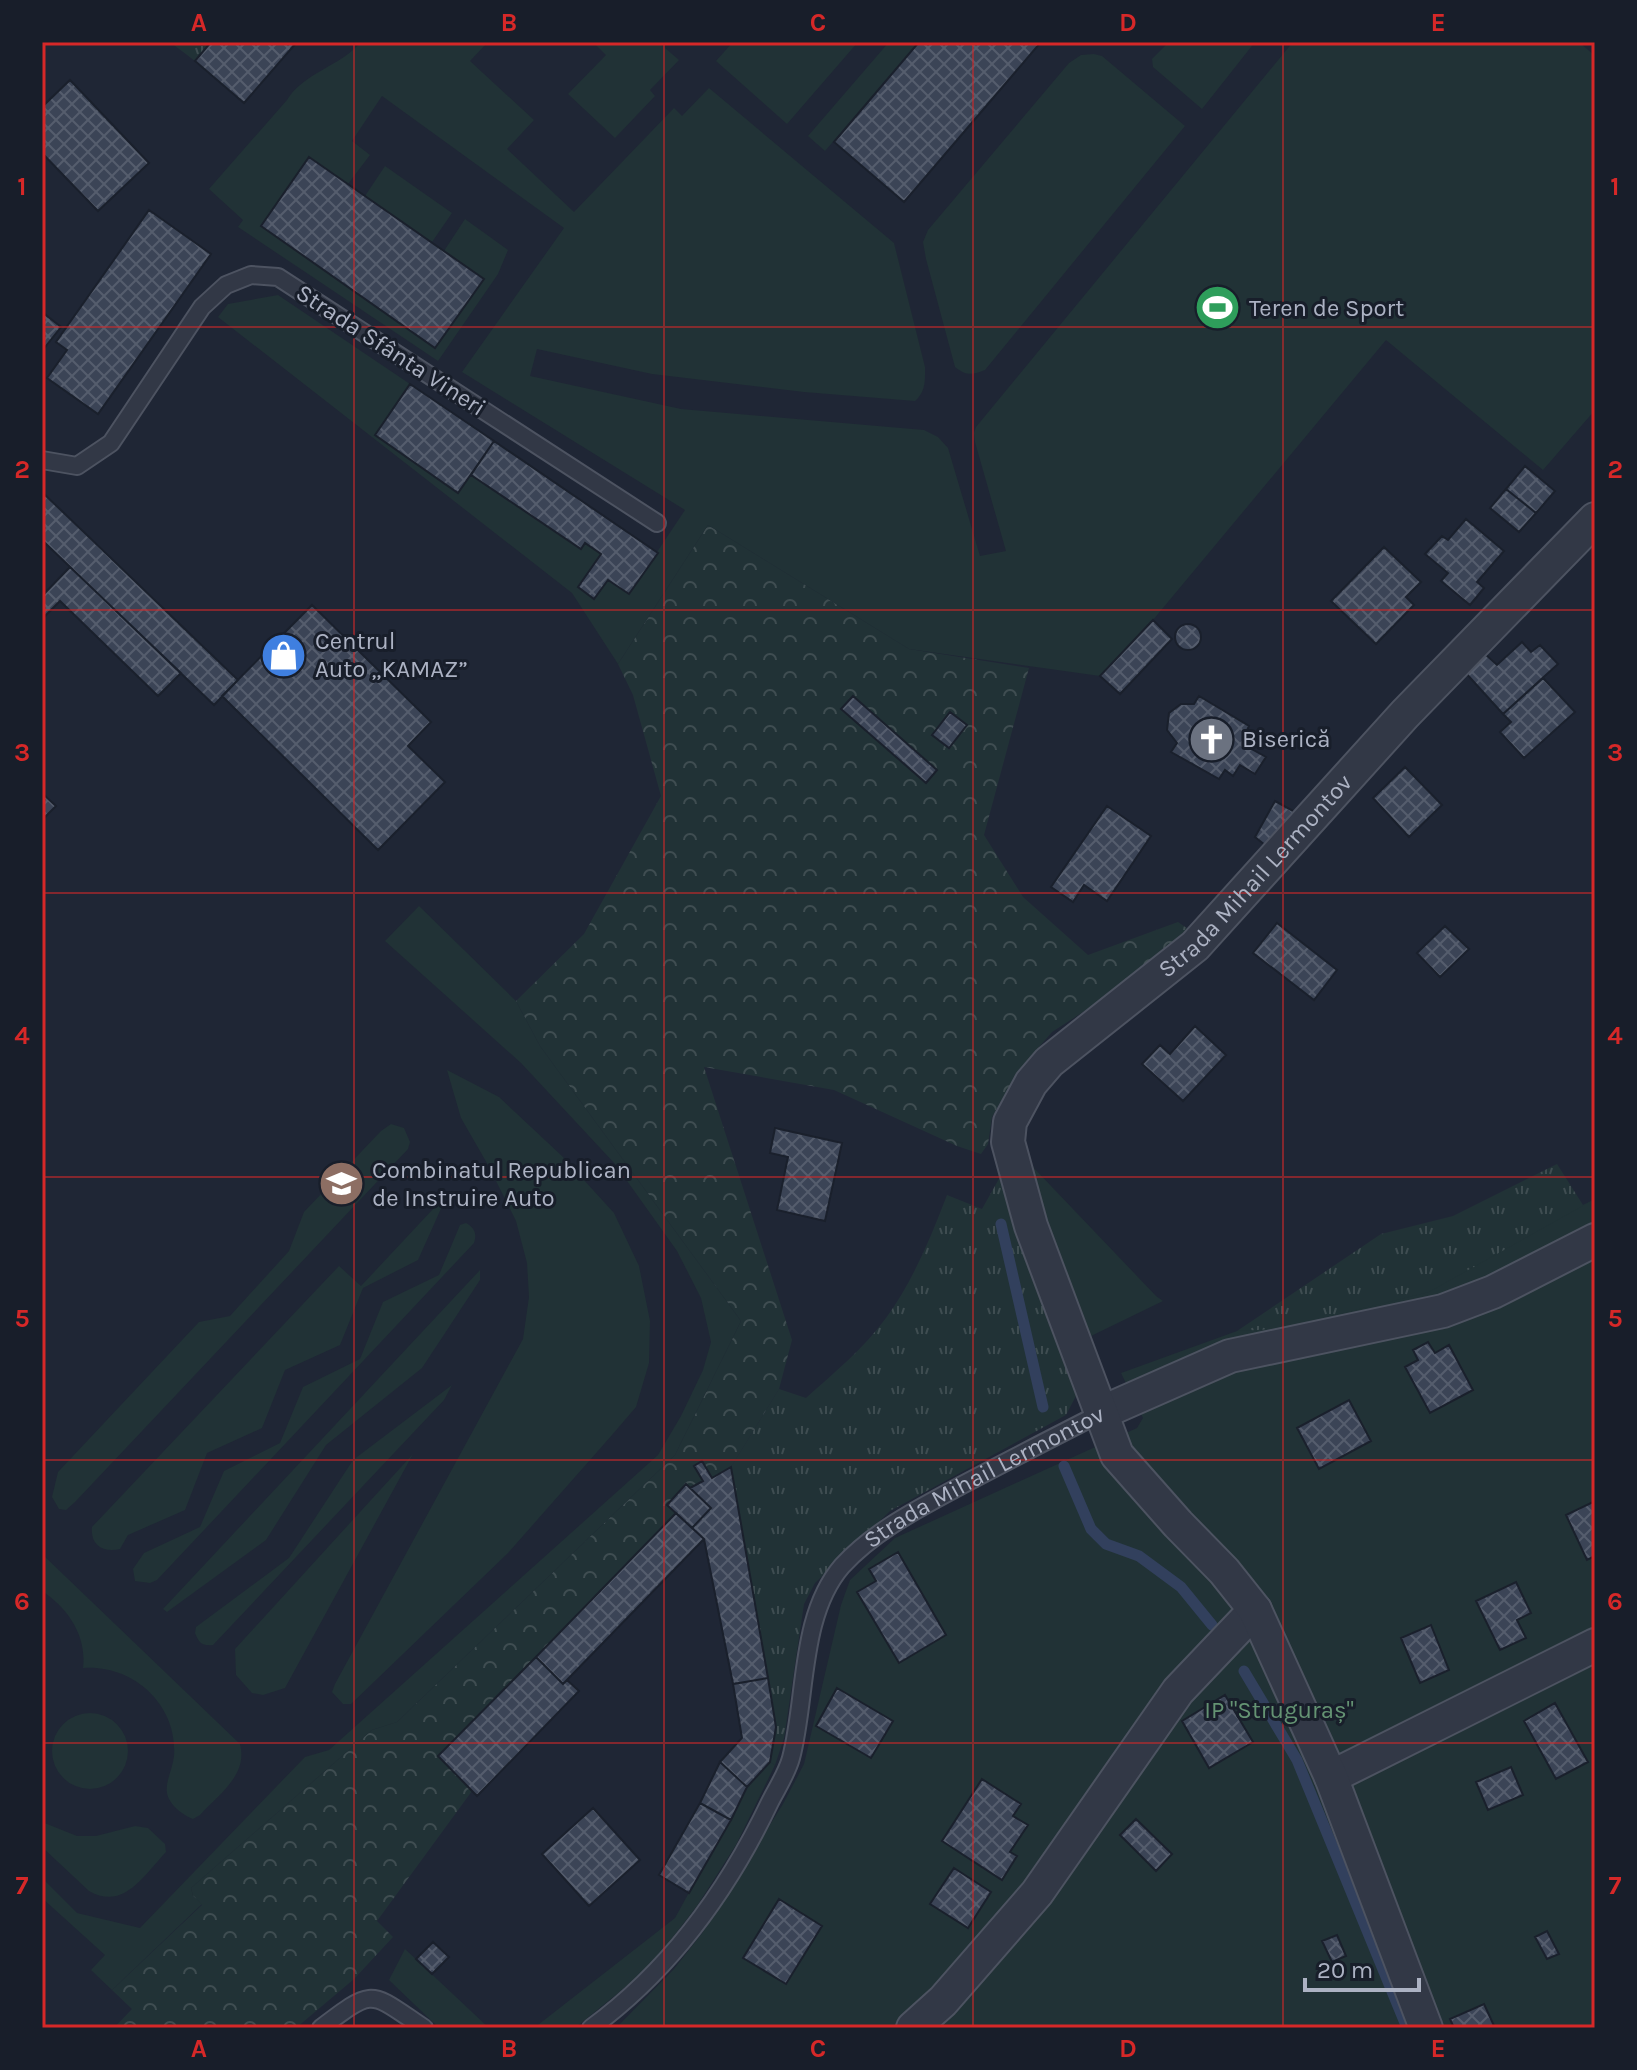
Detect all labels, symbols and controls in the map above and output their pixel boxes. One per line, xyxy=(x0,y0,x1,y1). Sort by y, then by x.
text: A xyxy=(191,7,207,38)
text: B xyxy=(501,7,517,38)
text: C xyxy=(810,7,826,38)
text: D xyxy=(1119,7,1137,38)
text: E xyxy=(1430,7,1446,38)
text: 1 xyxy=(17,171,27,202)
text: 1 xyxy=(1610,171,1620,202)
street label: Strada Sfânta Vineri xyxy=(291,278,491,422)
sports icon: Teren de Sport xyxy=(1194,284,1242,332)
place label: Teren de Sport xyxy=(1249,294,1404,322)
text: 2 xyxy=(14,454,30,485)
text: 2 xyxy=(1607,454,1623,485)
place label: Centrul Auto „KAMAZ” xyxy=(315,627,468,683)
shop icon: Centrul Auto „KAMAZ” xyxy=(260,631,308,679)
church icon: Biserică xyxy=(1187,715,1235,763)
place label: Biserică xyxy=(1242,725,1330,753)
text: 3 xyxy=(14,737,30,768)
text: 3 xyxy=(1607,737,1623,768)
street label: Strada Mihail Lermontov xyxy=(1153,768,1358,984)
text: 4 xyxy=(14,1020,30,1051)
text: 4 xyxy=(1607,1020,1623,1051)
place label: Combinatul Republican de Instruire Auto xyxy=(372,1156,631,1212)
school or university icon: Combinatul Republican de Instruire Auto xyxy=(317,1160,365,1208)
text: 5 xyxy=(14,1303,30,1334)
text: 5 xyxy=(1607,1303,1623,1334)
street label: Strada Mihail Lermontov xyxy=(858,1400,1109,1554)
text: 6 xyxy=(14,1586,30,1617)
text: 6 xyxy=(1607,1586,1623,1617)
park label: IP "Struguraș" xyxy=(1204,1696,1354,1724)
text: 7 xyxy=(16,1870,29,1901)
text: 7 xyxy=(1609,1870,1622,1901)
scale bar xyxy=(1305,1942,1419,1992)
text: 20 m xyxy=(1317,1956,1373,1984)
text: A xyxy=(191,2033,207,2064)
text: B xyxy=(501,2033,517,2064)
text: C xyxy=(810,2033,826,2064)
text: D xyxy=(1119,2033,1137,2064)
text: E xyxy=(1430,2033,1446,2064)

